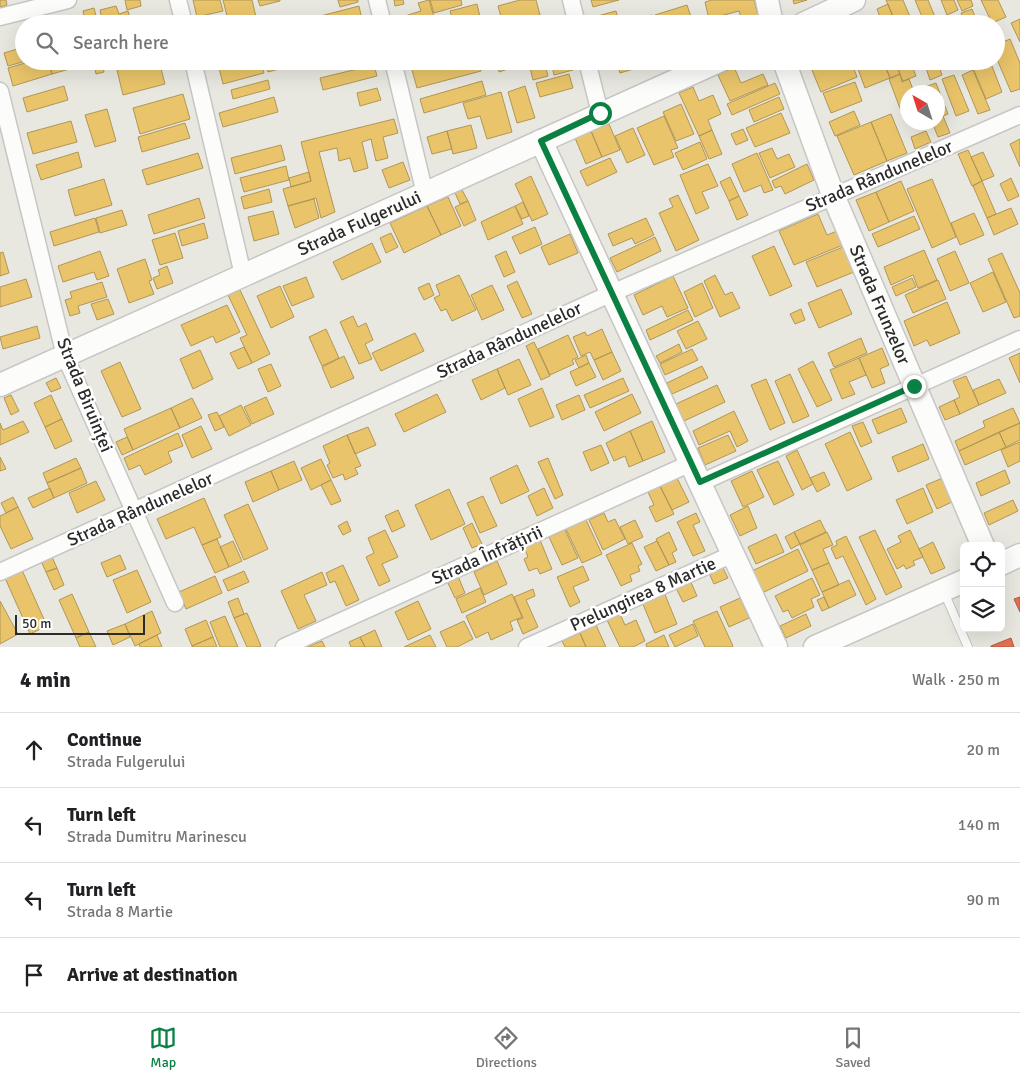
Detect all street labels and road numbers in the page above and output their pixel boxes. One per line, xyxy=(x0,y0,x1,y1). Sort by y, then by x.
street label: Strada Rândunelelor xyxy=(802,135,956,217)
street label: Strada Fulgerului xyxy=(294,186,424,261)
street label: Strada Frunzelor xyxy=(845,242,915,368)
street label: Strada Rândunelelor xyxy=(433,297,585,383)
street label: Strada Biruinței xyxy=(52,335,118,455)
street label: Strada Rândunelelor xyxy=(64,467,217,551)
street label: Strada Înfrățirii xyxy=(428,521,546,589)
street label: Prelungirea 8 Martie xyxy=(567,552,719,636)

